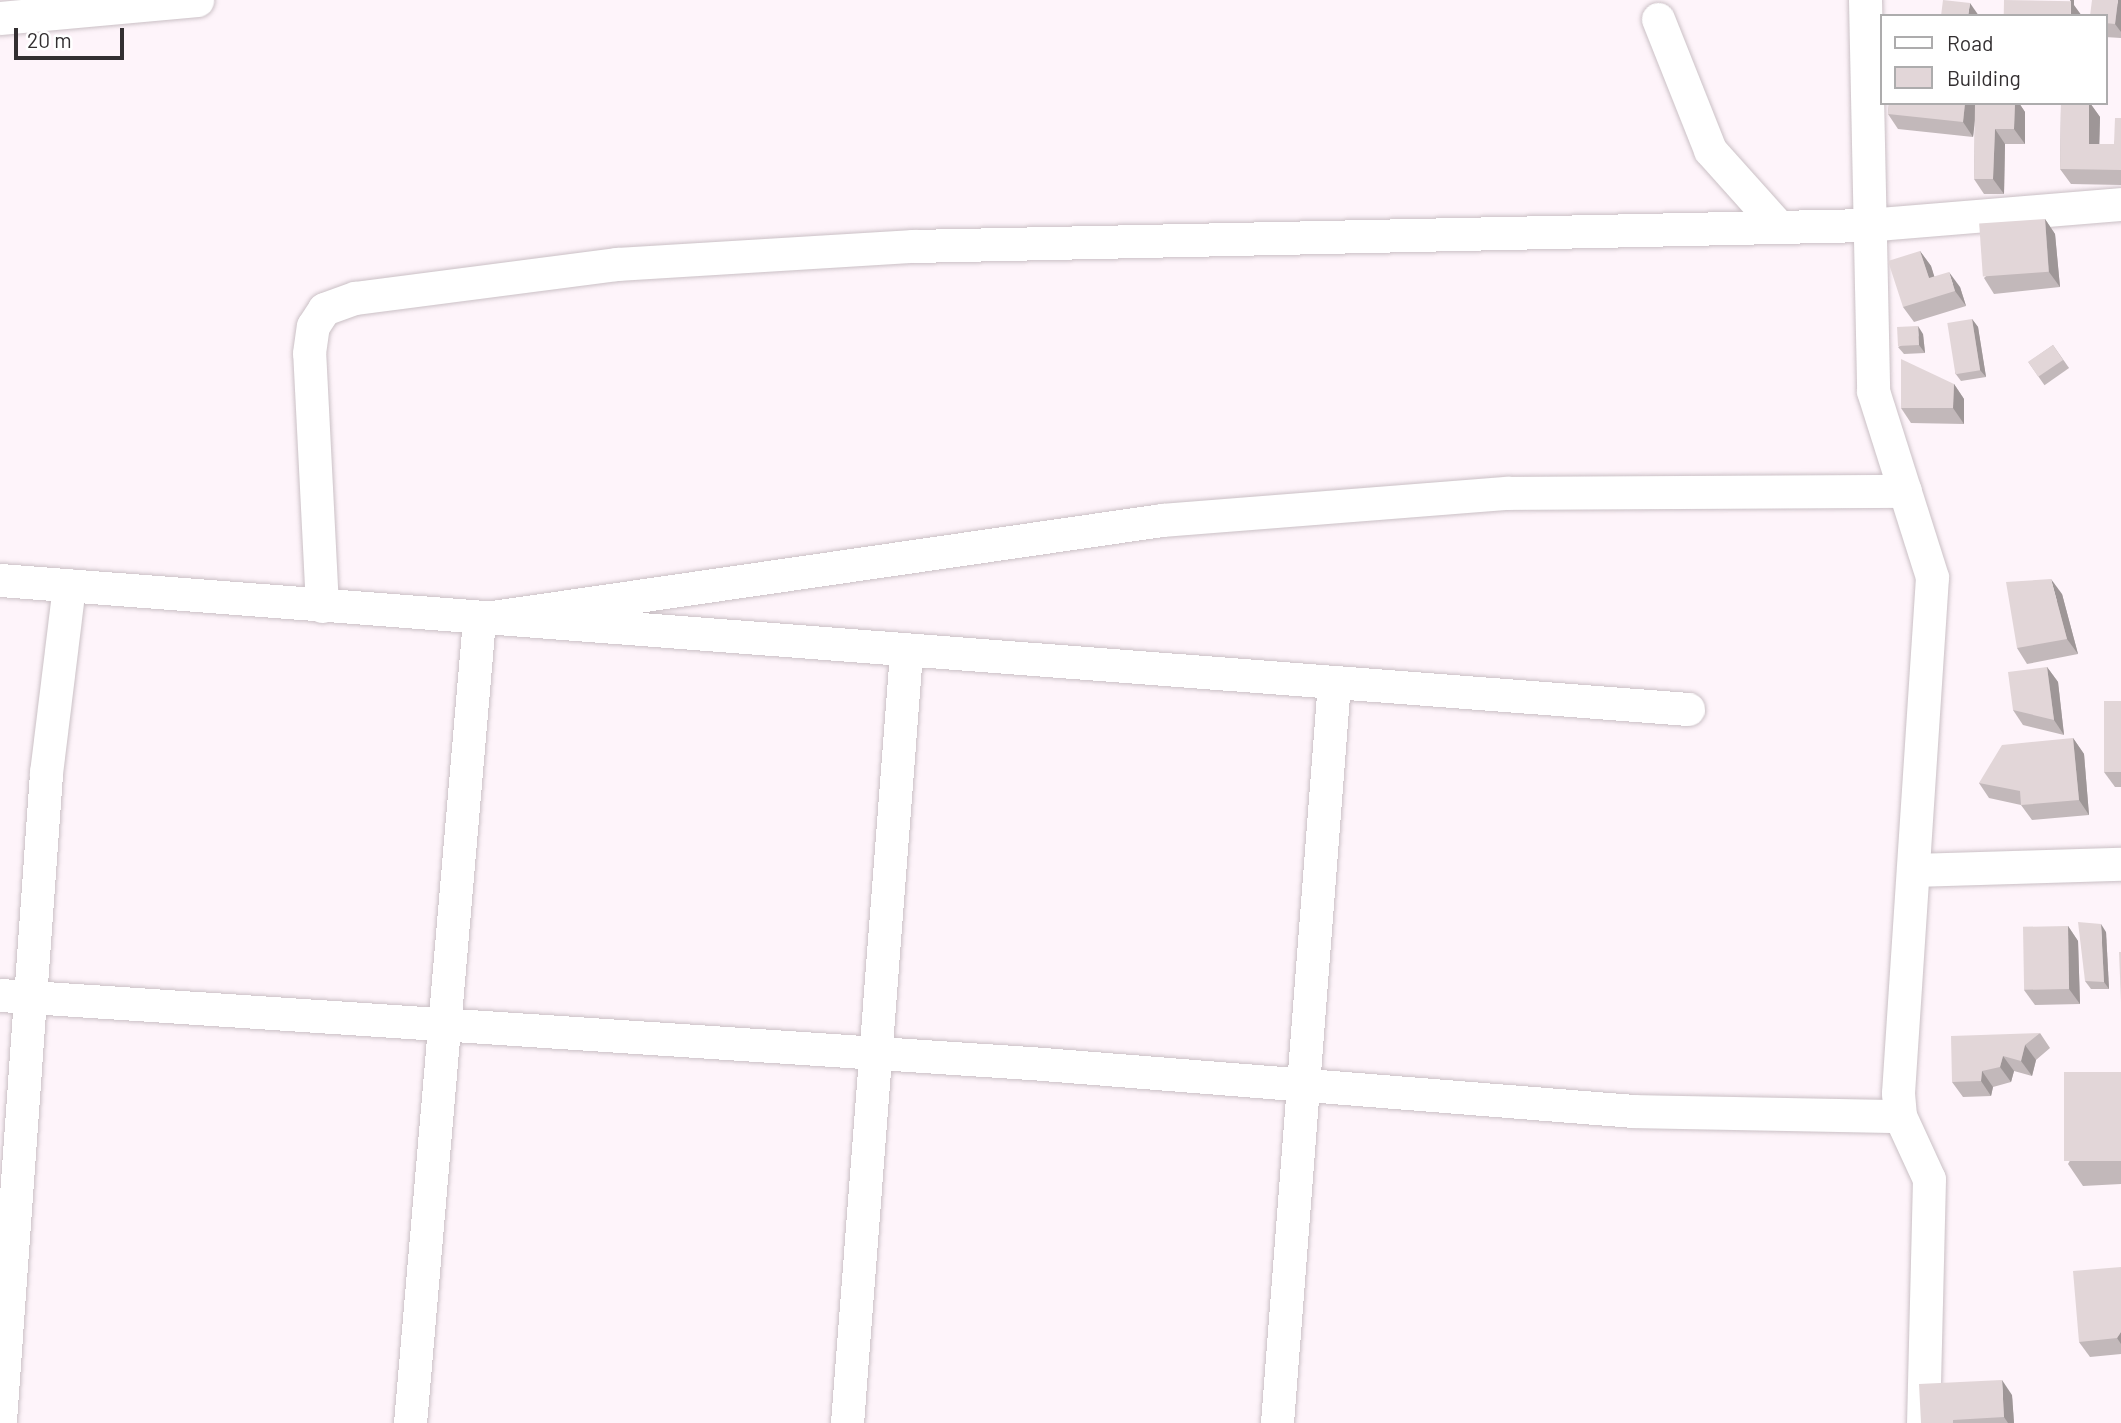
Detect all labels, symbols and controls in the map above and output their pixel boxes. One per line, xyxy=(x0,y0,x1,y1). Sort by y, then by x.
scale bar xyxy=(18,14,128,58)
legend xyxy=(1880,14,2107,105)
text: 20 m xyxy=(27,27,72,52)
text: Road xyxy=(1947,30,1993,55)
text: Building xyxy=(1947,65,2021,90)

